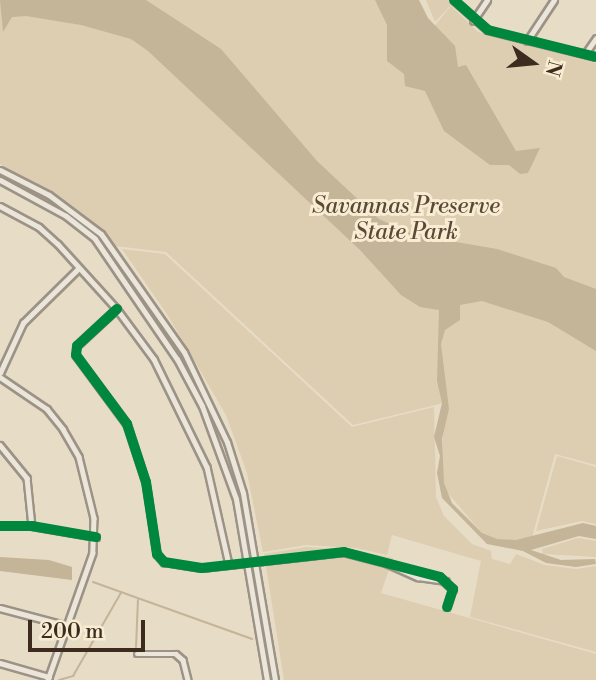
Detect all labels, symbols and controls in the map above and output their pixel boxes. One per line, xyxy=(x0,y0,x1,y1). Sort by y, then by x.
north arrow xyxy=(498,28,568,98)
text: N xyxy=(540,58,567,79)
park label: Savannas Preserve State Park xyxy=(312,192,500,246)
scale bar xyxy=(32,606,149,650)
text: 200 m xyxy=(41,619,104,645)

